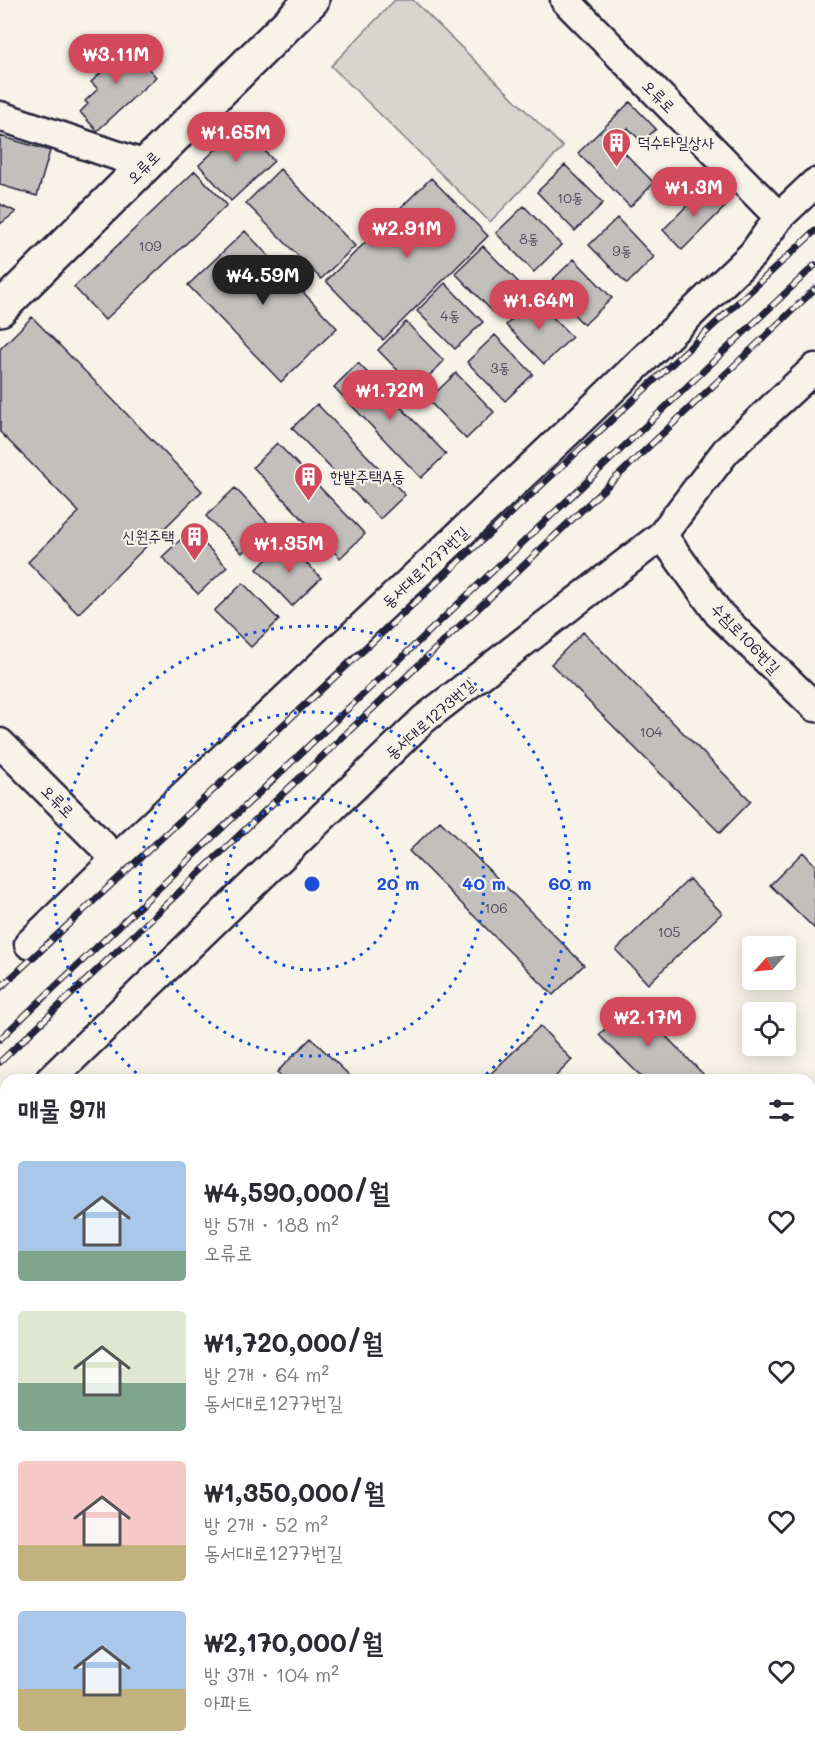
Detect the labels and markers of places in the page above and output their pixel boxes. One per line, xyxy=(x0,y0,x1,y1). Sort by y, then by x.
pin: ₩3.11M xyxy=(67,34,165,85)
pin: ₩1.65M xyxy=(187,112,285,163)
building icon: 덕수타일상사 xyxy=(600,126,632,168)
place label: 덕수타일상사 xyxy=(637,131,714,152)
pin: ₩1.3M xyxy=(652,167,736,218)
pin: ₩2.91M xyxy=(358,208,456,259)
pin: ₩4.59M xyxy=(214,255,312,306)
pin: ₩1.64M xyxy=(490,280,588,331)
pin: ₩1.72M xyxy=(341,370,439,421)
building icon: 한밭주택A동 xyxy=(293,460,325,502)
place label: 한밭주택A동 xyxy=(330,465,405,486)
building icon: 신원주택 xyxy=(179,520,211,562)
pin: ₩1.35M xyxy=(240,523,338,574)
place label: 신원주택 xyxy=(123,525,174,546)
centre of rings xyxy=(302,874,322,894)
pin: ₩2.17M xyxy=(599,997,697,1048)

